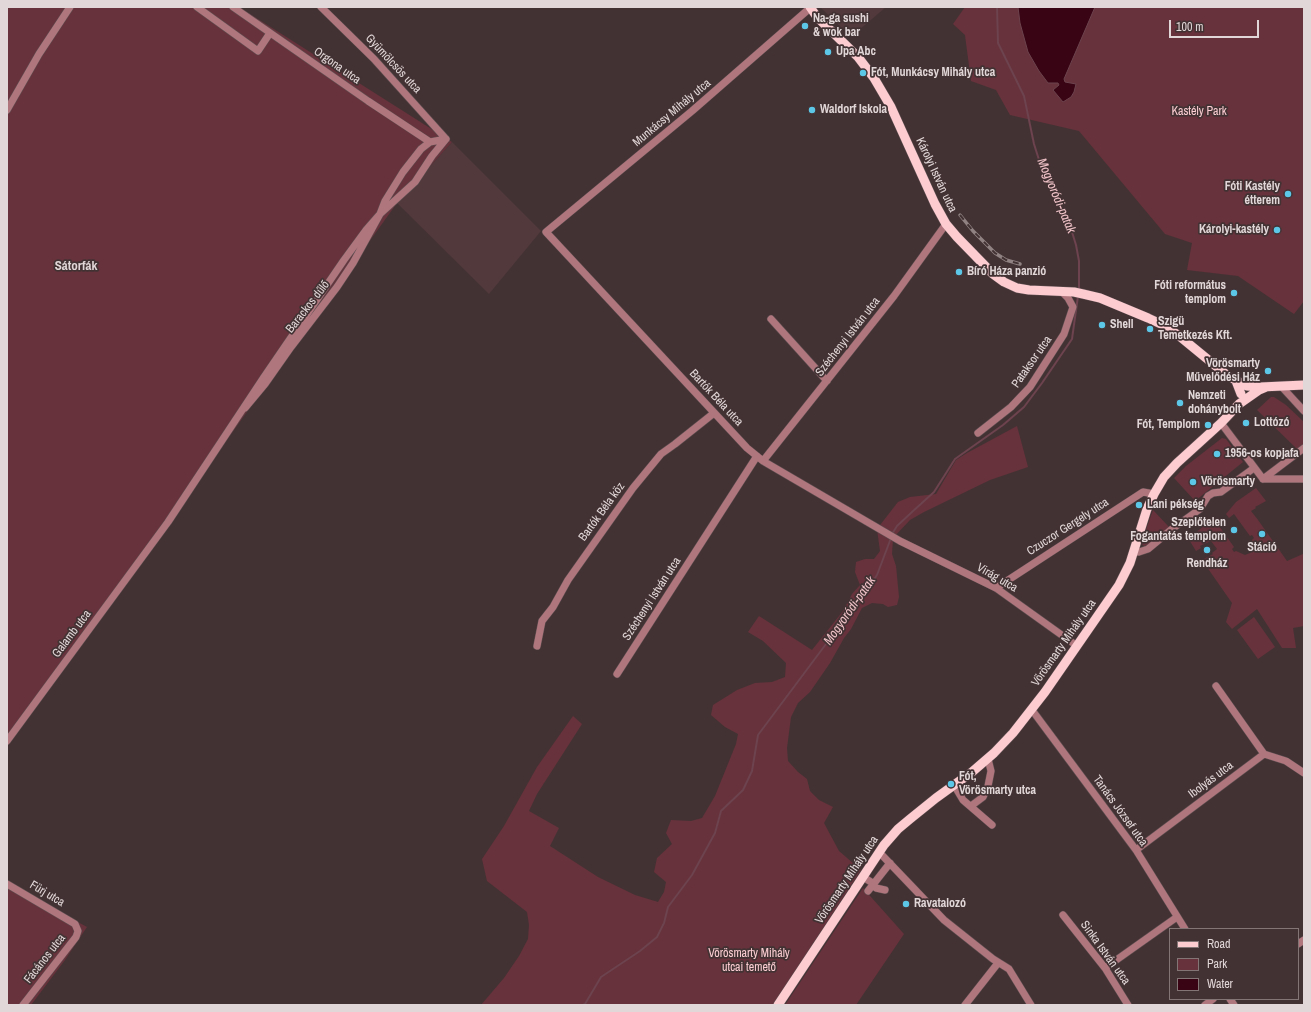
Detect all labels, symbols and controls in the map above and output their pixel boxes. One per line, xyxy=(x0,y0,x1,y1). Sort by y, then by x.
place label: Na-ga sushi & wok bar xyxy=(813,12,869,40)
scale bar xyxy=(1171,12,1261,38)
text: 100 m xyxy=(1176,19,1203,35)
marker: Na-ga sushi & wok bar xyxy=(800,21,810,31)
street label: Gyümölcsös utca xyxy=(362,31,424,97)
street label: Orgona utca xyxy=(311,45,363,87)
place label: Upa Abc xyxy=(836,45,876,59)
marker: Upa Abc xyxy=(823,47,833,57)
place label: Fót, Munkácsy Mihály utca xyxy=(871,66,995,80)
marker: Fót, Munkácsy Mihály utca xyxy=(858,68,868,78)
street label: Munkácsy Mihály utca xyxy=(630,76,714,150)
place label: Waldorf Iskola xyxy=(820,103,887,117)
marker: Waldorf Iskola xyxy=(807,105,817,115)
park label: Kastély Park xyxy=(1171,105,1227,119)
street label: Károlyi István utca xyxy=(912,135,960,215)
water label: Mogyoródi-patak xyxy=(1033,156,1079,236)
place label: Fóti Kastély étterem xyxy=(1225,180,1280,208)
marker: Fóti Kastély étterem xyxy=(1283,189,1293,199)
place label: Károlyi-kastély xyxy=(1199,223,1269,237)
marker: Károlyi-kastély xyxy=(1272,225,1282,235)
district label: Sátorfák xyxy=(55,259,97,275)
place label: Bíró Háza panzió xyxy=(967,265,1046,279)
marker: Bíró Háza panzió xyxy=(954,267,964,277)
street label: Barackos dűlő xyxy=(283,278,333,336)
place label: Fóti református templom xyxy=(1154,279,1226,307)
marker: Fóti református templom xyxy=(1229,288,1239,298)
street label: Széchenyi István utca xyxy=(813,295,883,379)
place label: Szigü Temetkezés Kft. xyxy=(1158,315,1232,343)
place label: Shell xyxy=(1110,318,1134,332)
marker: Shell xyxy=(1097,320,1107,330)
marker: Szigü Temetkezés Kft. xyxy=(1145,324,1155,334)
street label: Pataksor utca xyxy=(1009,333,1055,391)
place label: Vörösmarty Művelődési Ház xyxy=(1186,357,1260,385)
marker: Vörösmarty Művelődési Ház xyxy=(1263,366,1273,376)
street label: Bartók Béla utca xyxy=(686,367,746,429)
place label: Nemzeti dohánybolt xyxy=(1188,389,1241,417)
marker: Nemzeti dohánybolt xyxy=(1175,398,1185,408)
place label: Lottózó xyxy=(1254,416,1290,430)
place label: Fót, Templom xyxy=(1137,418,1200,432)
marker: Lottózó xyxy=(1241,418,1251,428)
marker: Fót, Templom xyxy=(1203,420,1213,430)
place label: 1956-os kopjafa xyxy=(1225,447,1299,461)
marker: 1956-os kopjafa xyxy=(1212,449,1222,459)
place label: Vörösmarty xyxy=(1201,475,1255,489)
marker: Vörösmarty xyxy=(1188,477,1198,487)
street label: Bartók Béla köz xyxy=(576,480,628,544)
street label: Czuczor Gergely utca xyxy=(1024,495,1112,559)
place label: Lani pékség xyxy=(1147,498,1204,512)
marker: Lani pékség xyxy=(1134,500,1144,510)
place label: Szeplőtelen Fogantatás templom xyxy=(1130,516,1226,544)
marker: Szeplőtelen Fogantatás templom xyxy=(1229,525,1239,535)
marker: Stáció xyxy=(1257,529,1267,539)
place label: Stáció xyxy=(1247,541,1277,555)
marker: Rendház xyxy=(1202,545,1212,555)
street label: Széchenyi István utca xyxy=(620,555,684,643)
place label: Rendház xyxy=(1186,557,1228,571)
street label: Virág utca xyxy=(974,561,1020,595)
water label: Mogyoródi-patak xyxy=(821,574,879,648)
street label: Vörösmarty Mihály utca xyxy=(1029,597,1099,689)
street label: Galamb utca xyxy=(49,607,95,661)
street label: Ibolyás utca xyxy=(1186,758,1236,802)
place label: Fót, Vörösmarty utca xyxy=(959,770,1036,798)
street label: Tanács József utca xyxy=(1090,773,1150,849)
marker: Fót, Vörösmarty utca xyxy=(946,779,956,789)
street label: Vörösmarty Mihály utca xyxy=(812,833,882,927)
street label: Fürj utca xyxy=(27,878,67,910)
place label: Ravatalozó xyxy=(914,897,966,911)
marker: Ravatalozó xyxy=(901,899,911,909)
street label: Sinka István utca xyxy=(1077,918,1133,988)
legend xyxy=(1169,928,1299,1000)
street label: Fácános utca xyxy=(21,931,69,987)
text: Road xyxy=(1207,936,1231,952)
park label: Vörösmarty Mihály utcai temető xyxy=(708,947,790,975)
text: Park xyxy=(1207,956,1227,972)
text: Water xyxy=(1207,976,1233,992)

